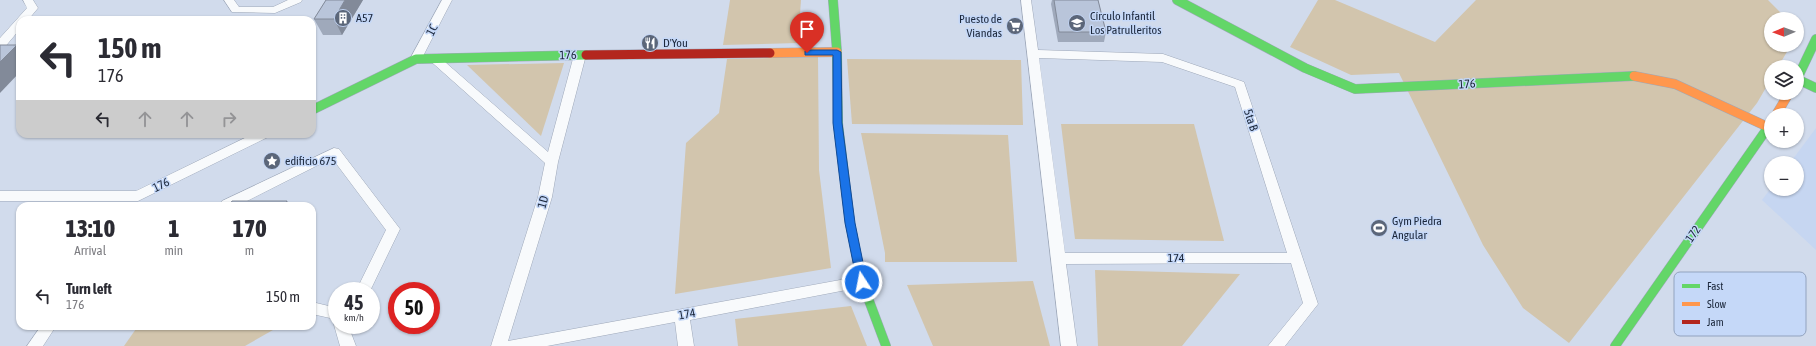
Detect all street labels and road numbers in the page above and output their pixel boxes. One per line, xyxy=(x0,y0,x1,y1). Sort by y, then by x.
street label: 1C xyxy=(423,21,441,38)
street label: 176 xyxy=(559,48,577,62)
street label: 176 xyxy=(1458,77,1476,91)
street label: 5ta B xyxy=(1241,107,1261,133)
street label: 176 xyxy=(150,175,172,195)
street label: 1D xyxy=(535,194,551,210)
street label: 172 xyxy=(1682,223,1704,245)
street label: 174 xyxy=(1168,251,1185,265)
street label: 174 xyxy=(677,306,697,322)

